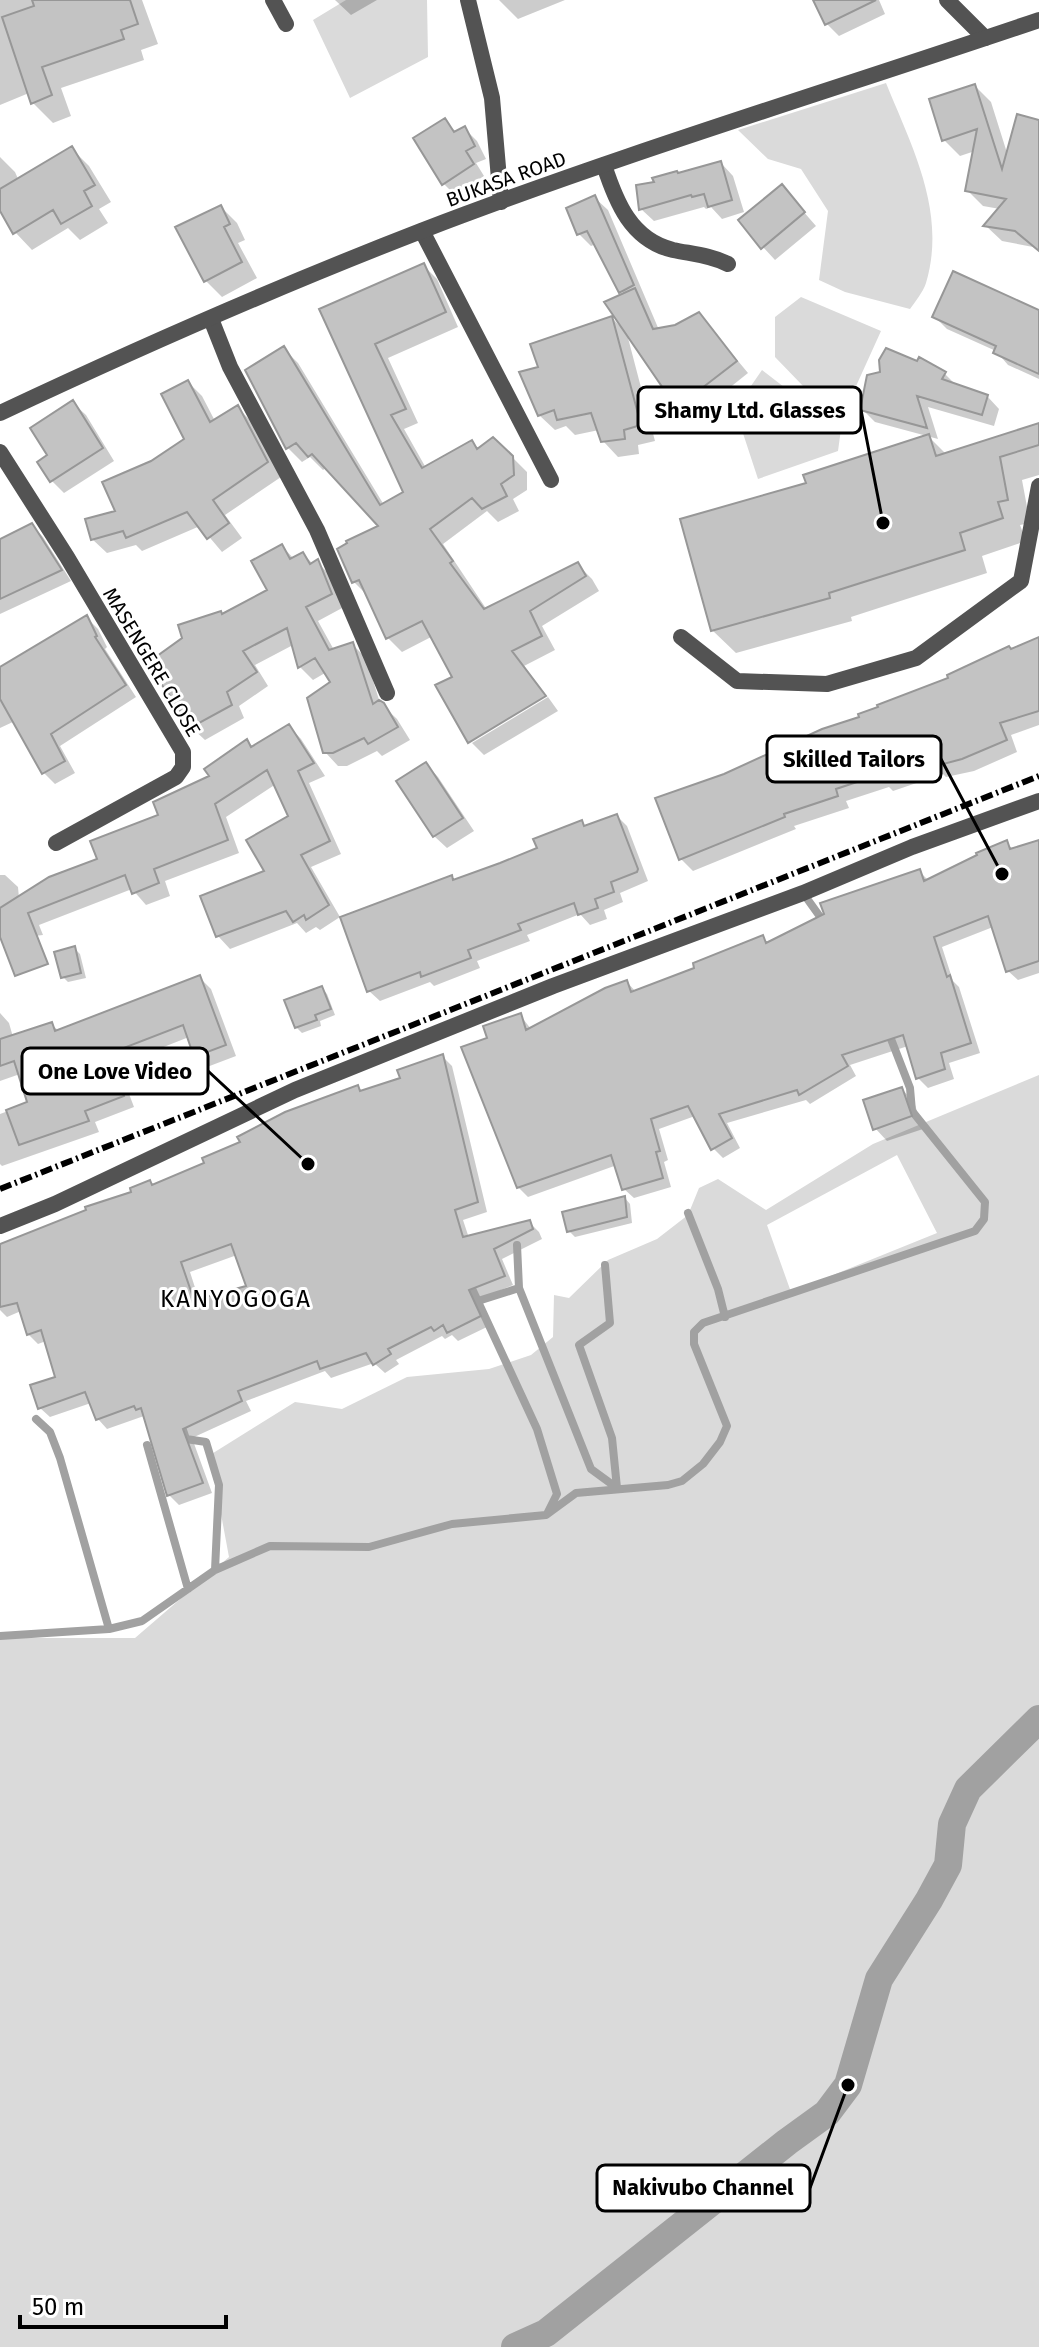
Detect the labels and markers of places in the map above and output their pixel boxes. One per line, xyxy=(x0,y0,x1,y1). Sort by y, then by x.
callout: Shamy Ltd. Glasses xyxy=(638,387,861,433)
callout: Skilled Tailors xyxy=(767,736,941,782)
callout: One Love Video xyxy=(22,1048,208,1094)
callout: Nakivubo Channel xyxy=(597,2165,810,2211)

